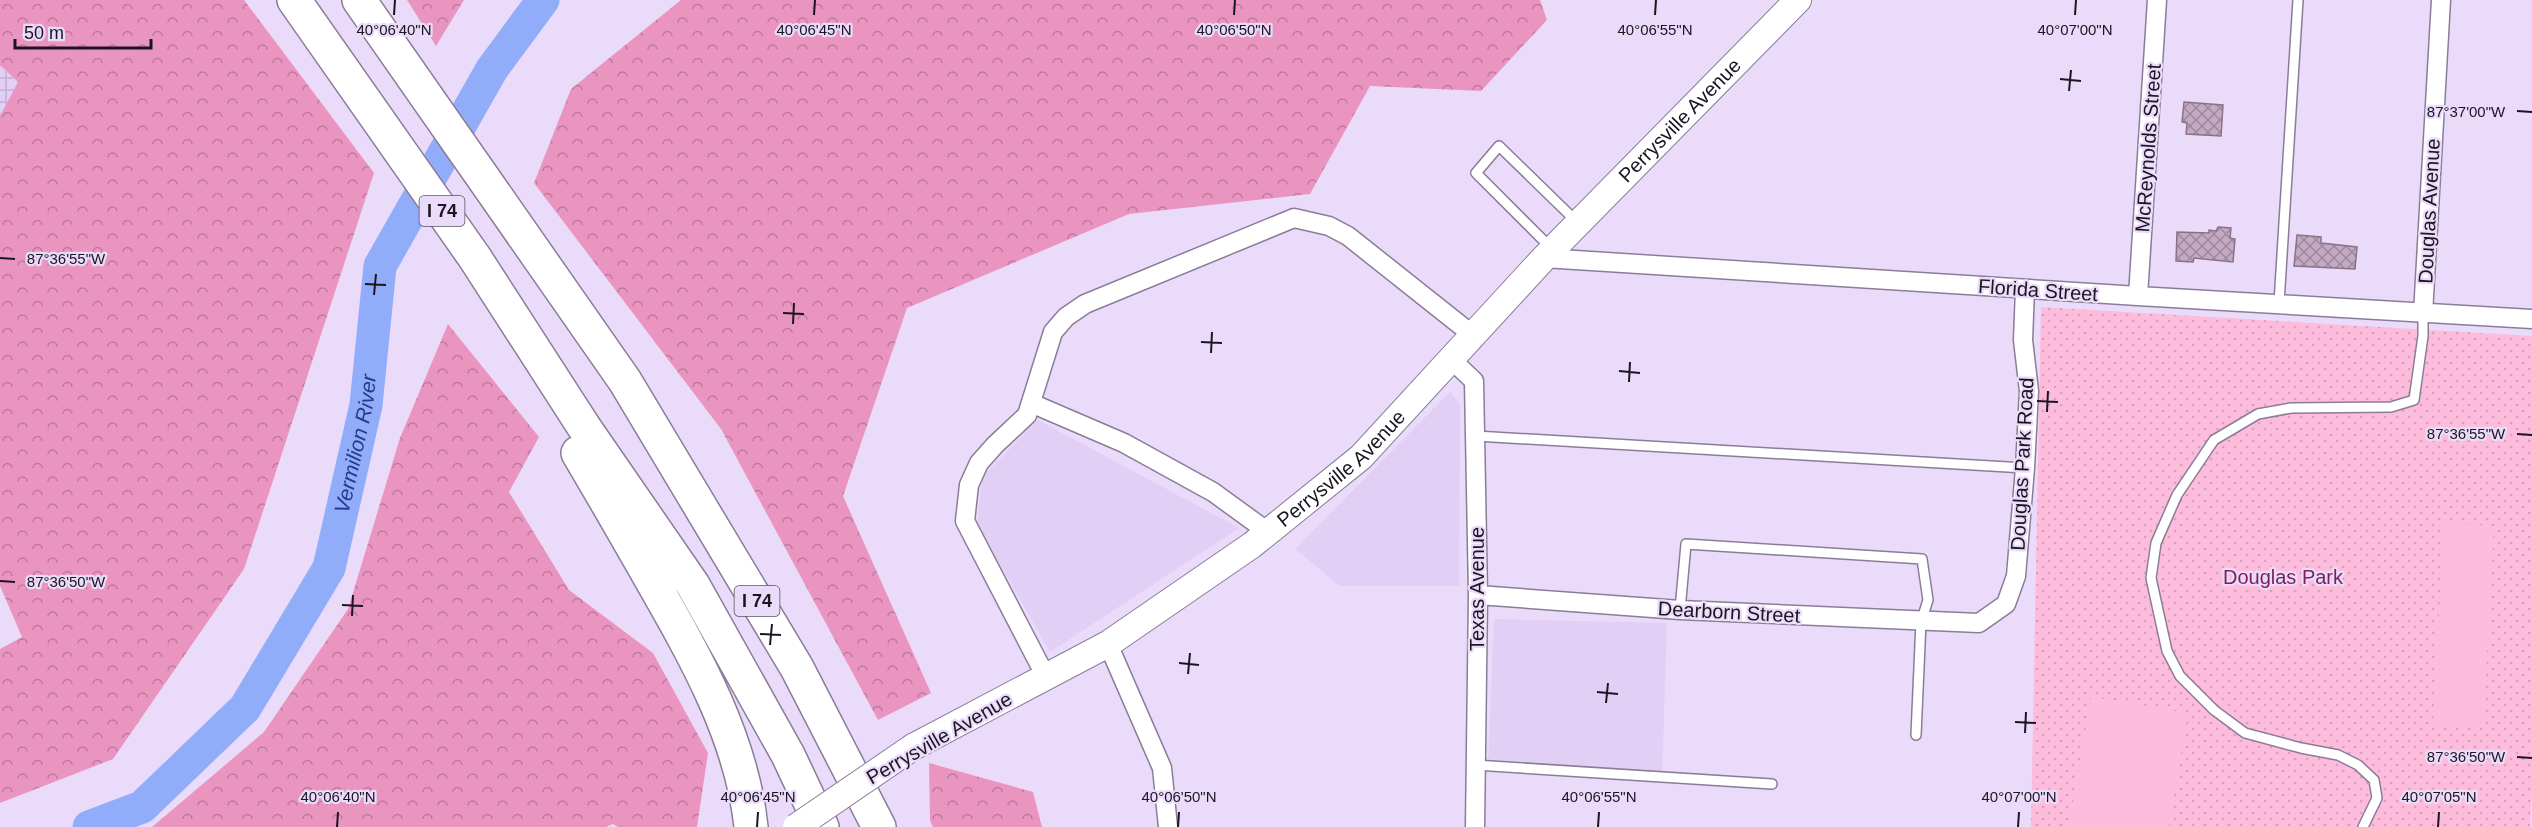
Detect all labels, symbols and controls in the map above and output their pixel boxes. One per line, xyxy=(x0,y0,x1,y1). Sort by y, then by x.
scale bar xyxy=(15,12,152,50)
text: 40°06'40"N xyxy=(356,21,432,38)
text: 40°06'45"N xyxy=(776,21,852,38)
text: 40°06'50"N xyxy=(1196,21,1272,38)
text: 40°06'55"N xyxy=(1617,21,1693,38)
text: 40°07'00"N xyxy=(2037,21,2113,38)
text: 50 m xyxy=(24,23,64,43)
street label: Perrysville Avenue xyxy=(1614,54,1745,187)
street label: McReynolds Street xyxy=(2131,63,2165,233)
text: 87°37'00"W xyxy=(2427,103,2506,120)
street label: Douglas Avenue xyxy=(2414,138,2444,284)
road number: I 74 xyxy=(420,196,464,226)
text: 87°36'55"W xyxy=(27,250,106,267)
street label: Florida Street xyxy=(1977,275,2099,305)
water label: Vermilion River xyxy=(330,372,380,515)
street label: Douglas Park Road xyxy=(2006,377,2038,551)
street label: Perrysville Avenue xyxy=(1273,406,1410,531)
text: 87°36'55"W xyxy=(2427,425,2506,442)
street label: Texas Avenue xyxy=(1466,527,1488,651)
park label: Douglas Park xyxy=(2223,566,2344,588)
text: 87°36'50"W xyxy=(27,573,106,590)
road number: I 74 xyxy=(734,586,780,616)
street label: Dearborn Street xyxy=(1657,597,1801,627)
street label: Perrysville Avenue xyxy=(862,687,1016,789)
text: 87°36'50"W xyxy=(2427,748,2506,765)
text: 40°06'40"N xyxy=(300,788,376,805)
text: 40°06'45"N xyxy=(720,788,796,805)
text: 40°06'50"N xyxy=(1141,788,1217,805)
text: 40°06'55"N xyxy=(1561,788,1637,805)
text: 40°07'00"N xyxy=(1981,788,2057,805)
text: 40°07'05"N xyxy=(2401,788,2477,805)

